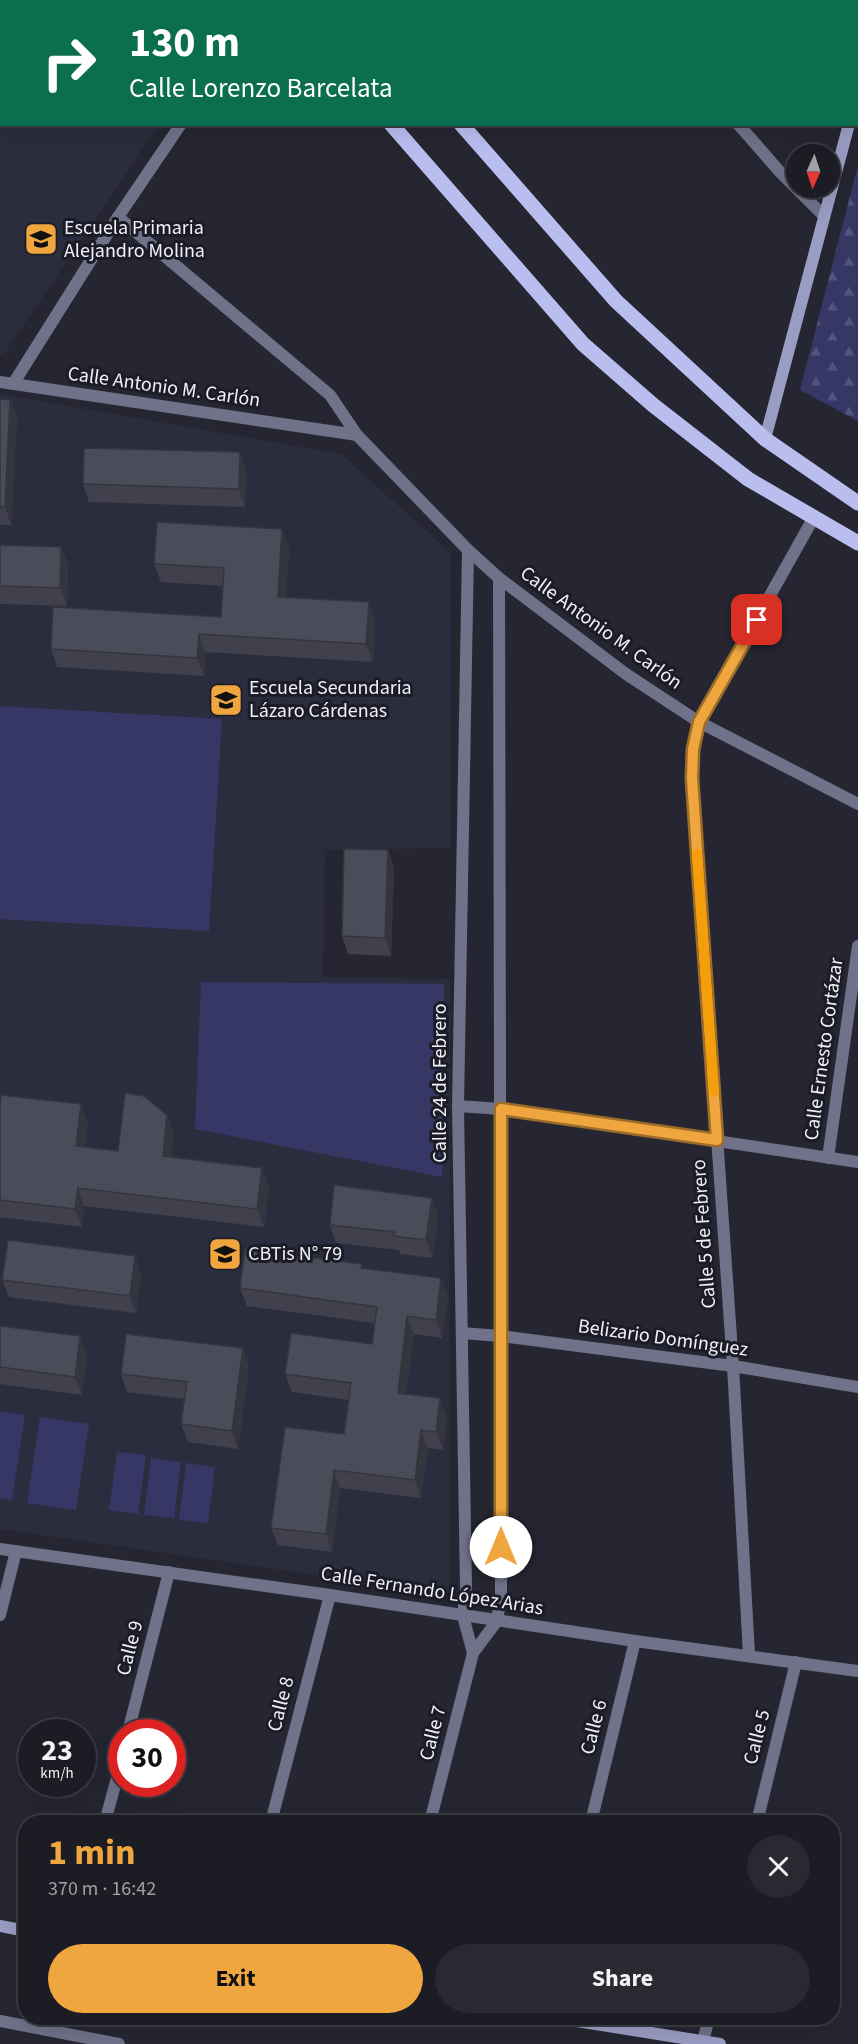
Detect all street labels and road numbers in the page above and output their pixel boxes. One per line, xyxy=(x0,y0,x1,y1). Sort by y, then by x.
street label: Calle Antonio M. Carlón xyxy=(66,360,262,414)
street label: Calle Antonio M. Carlón xyxy=(514,560,688,696)
street label: Calle Ernesto Cortázar xyxy=(797,956,851,1142)
street label: Calle 24 de Febrero xyxy=(426,1003,454,1163)
street label: Calle 5 de Febrero xyxy=(685,1158,723,1310)
street label: Belizario Domínguez xyxy=(576,1312,750,1364)
street label: Calle Fernando López Arias xyxy=(319,1560,545,1622)
street label: Calle 9 xyxy=(110,1618,150,1678)
street label: Calle 8 xyxy=(261,1674,301,1734)
street label: Calle 6 xyxy=(574,1697,614,1757)
street label: Calle 7 xyxy=(413,1703,453,1763)
street label: Calle 5 xyxy=(737,1707,777,1767)

